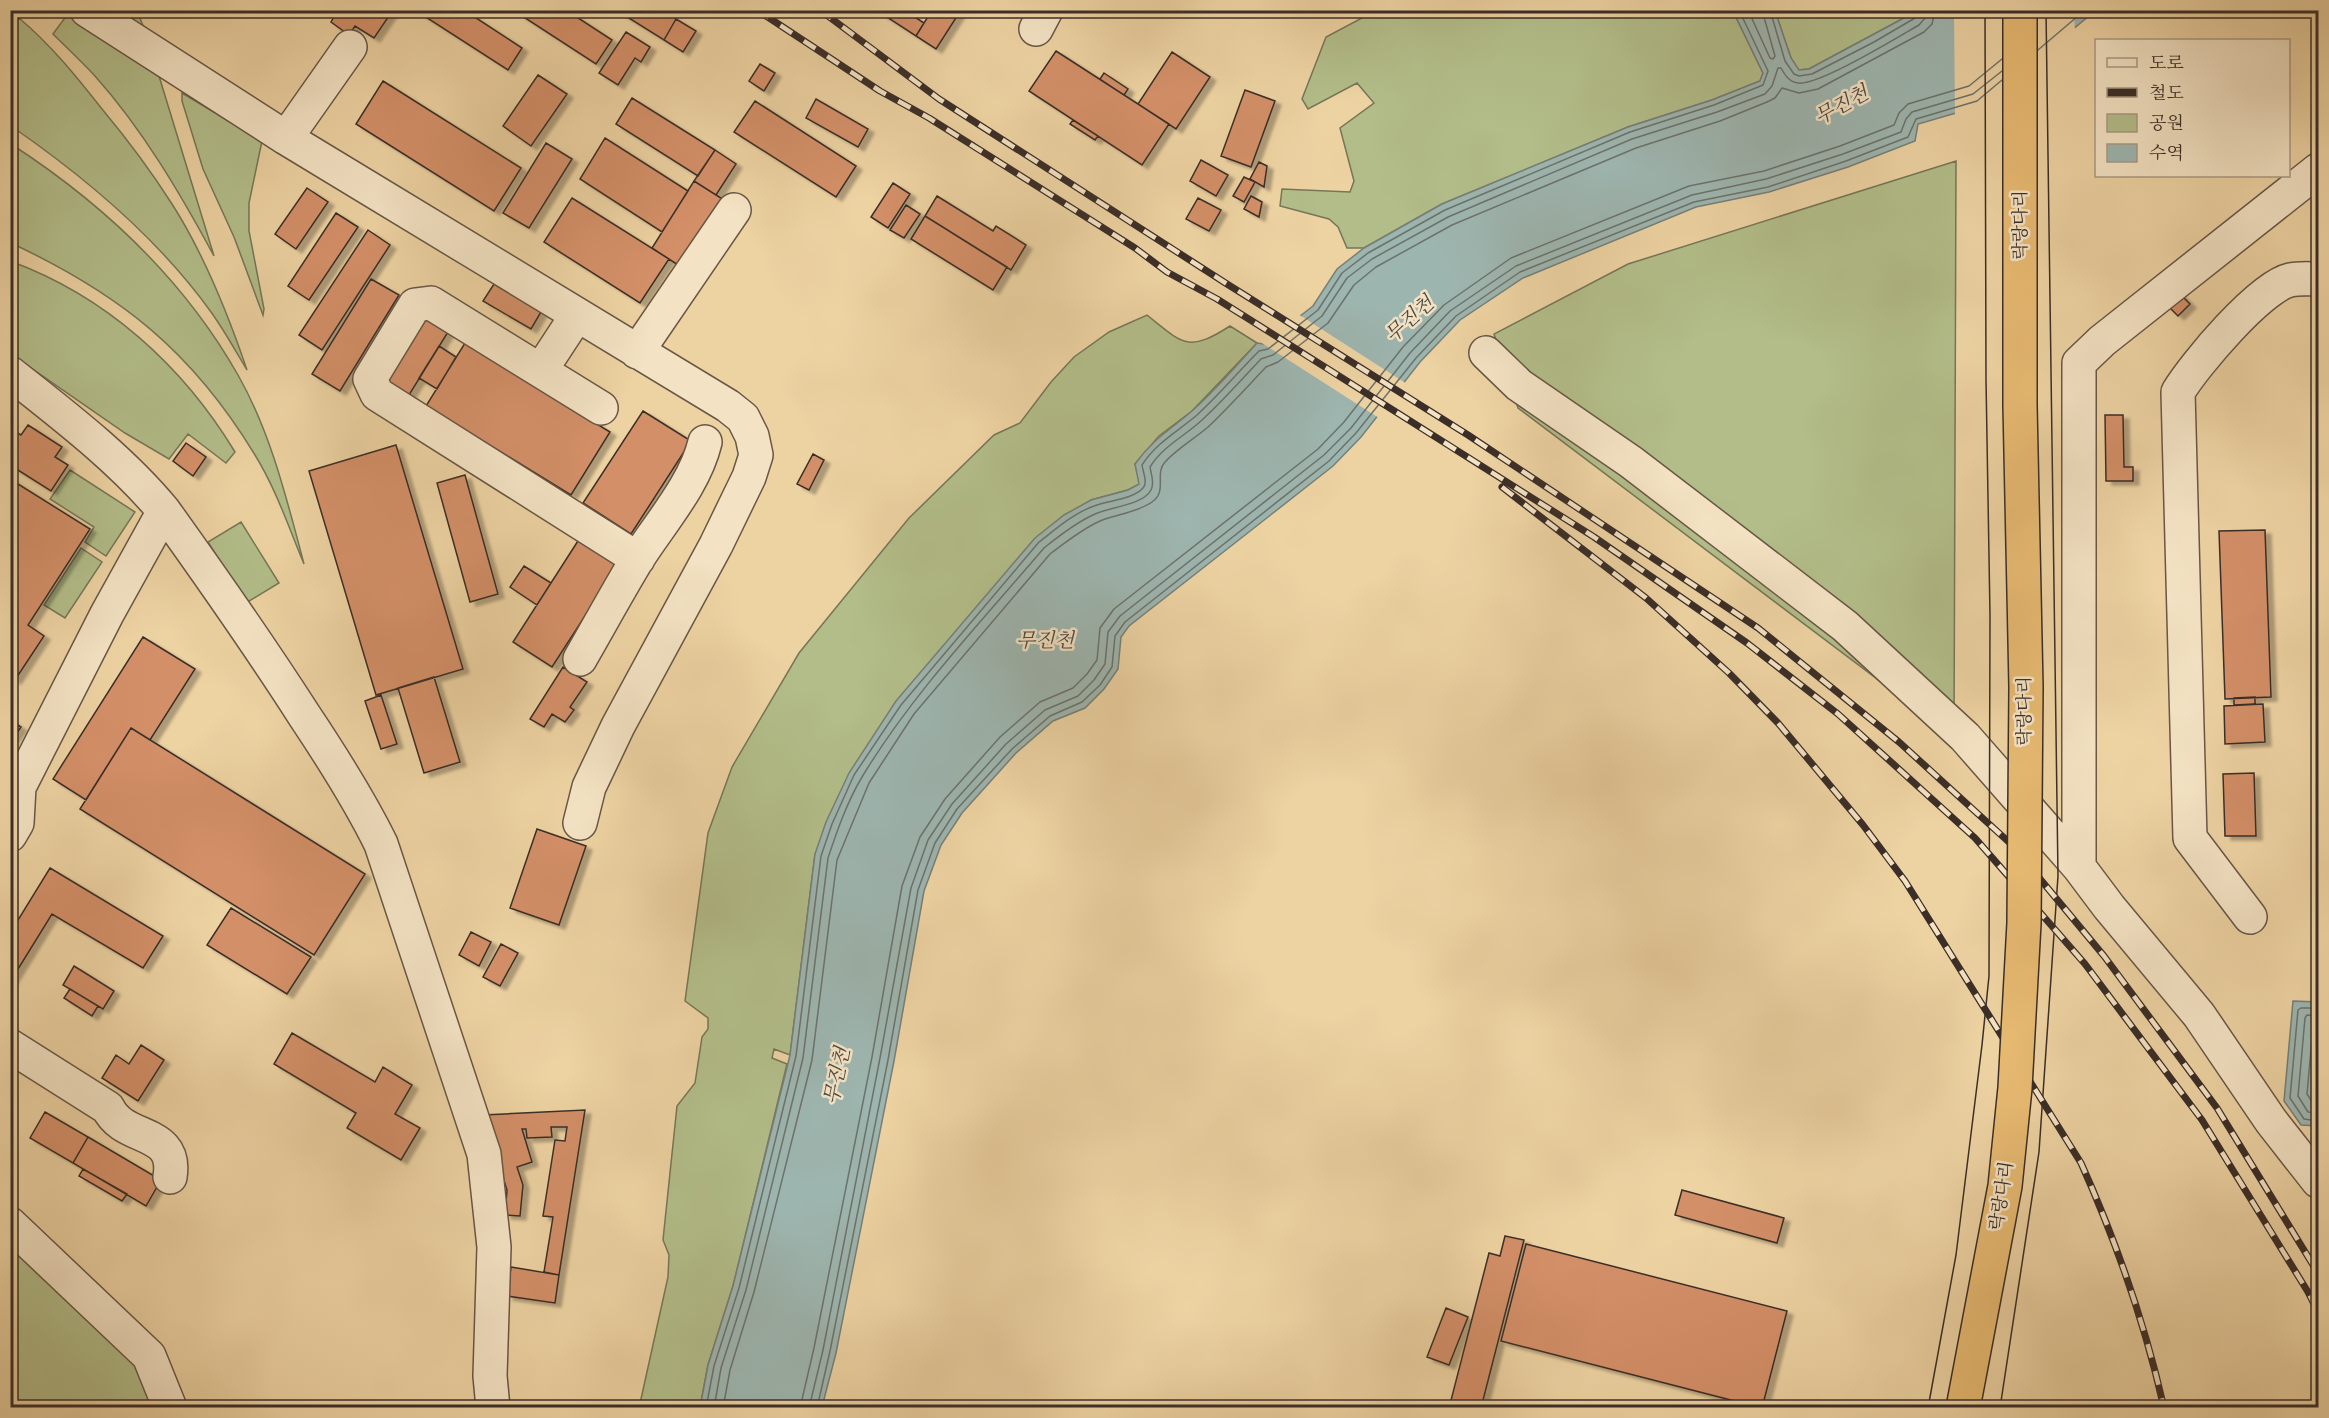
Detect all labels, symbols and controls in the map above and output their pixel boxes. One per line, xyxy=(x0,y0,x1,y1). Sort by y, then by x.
legend xyxy=(2095,39,2290,177)
text: 도로 xyxy=(2149,53,2184,75)
water label: 무진천 xyxy=(1811,80,1875,131)
text: 철도 xyxy=(2149,83,2184,105)
text: 공원 xyxy=(2149,113,2184,135)
text: 수역 xyxy=(2149,143,2184,165)
street label: 락랑다리 xyxy=(2010,190,2032,260)
water label: 무진천 xyxy=(1380,290,1441,349)
water label: 무진천 xyxy=(1016,629,1076,654)
street label: 락랑다리 xyxy=(2014,676,2036,746)
water label: 무진천 xyxy=(820,1043,857,1107)
street label: 락랑다리 xyxy=(1986,1160,2018,1232)

